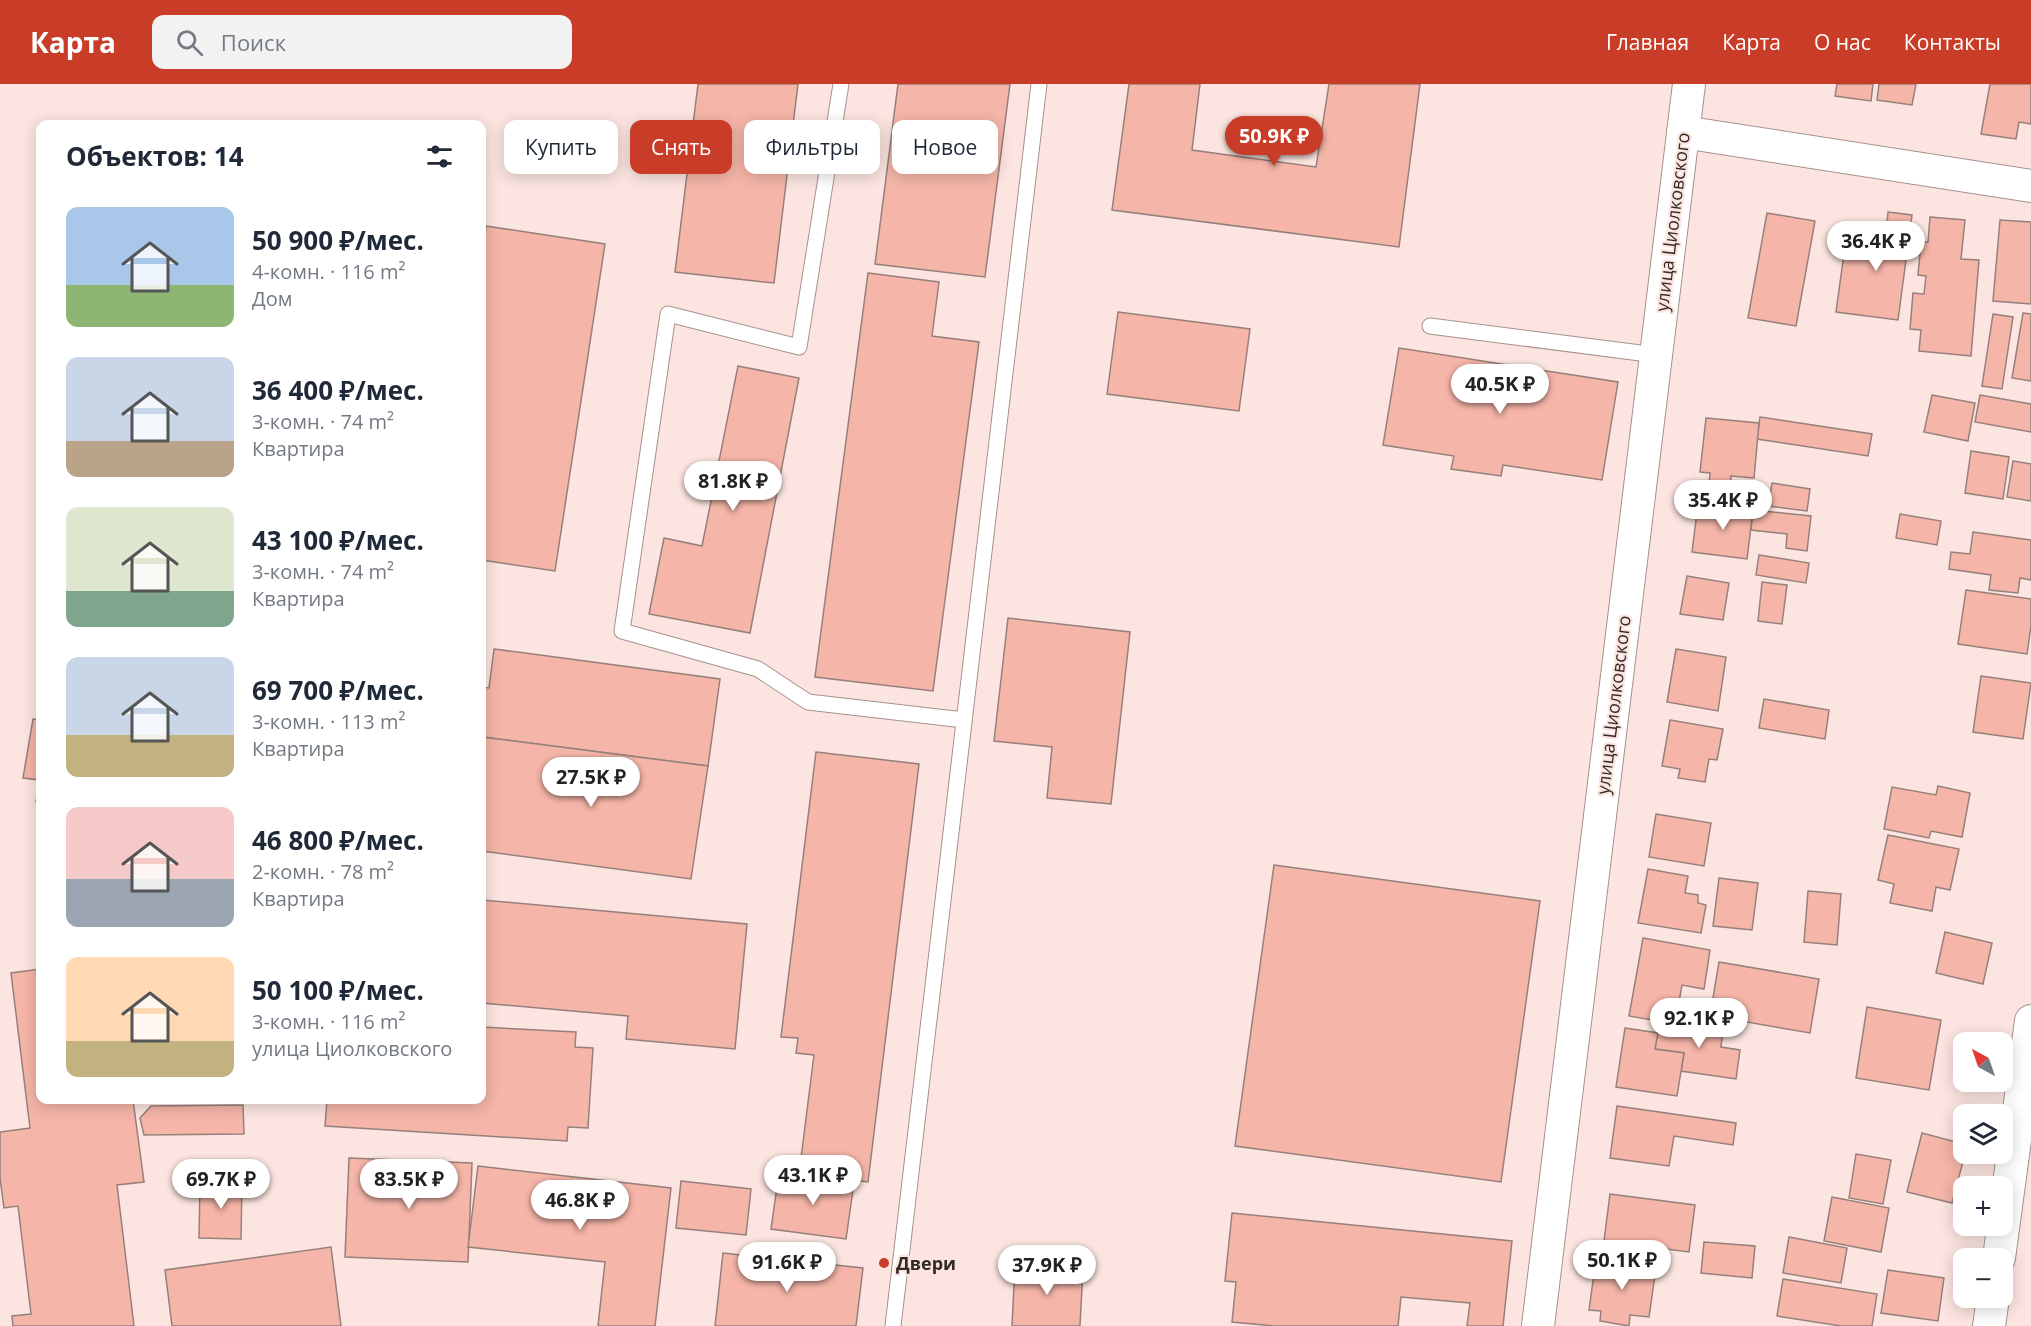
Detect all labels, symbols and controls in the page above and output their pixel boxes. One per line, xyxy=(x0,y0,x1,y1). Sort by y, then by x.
search box xyxy=(152,15,572,69)
text: Карта xyxy=(30,23,116,61)
icon: search xyxy=(173,26,206,59)
text: Поиск xyxy=(221,27,286,57)
text: Главная xyxy=(1606,28,1689,56)
text: Карта xyxy=(1722,28,1781,56)
text: О нас xyxy=(1814,28,1871,56)
text: Контакты xyxy=(1904,28,2001,56)
pin: 50.9K ₽ xyxy=(1219,116,1329,167)
chip: Купить xyxy=(504,120,618,174)
chip: Снять xyxy=(630,120,732,174)
chip: Фильтры xyxy=(744,120,880,174)
chip: Новое xyxy=(892,120,998,174)
text: 50.9K ₽ xyxy=(1239,122,1309,149)
street label: улица Циолковского xyxy=(1649,131,1695,313)
text: Объектов: 14 xyxy=(66,138,244,174)
icon: filters xyxy=(423,140,456,173)
pin: 36.4K ₽ xyxy=(1821,221,1931,272)
text: 50 900 ₽/мес. xyxy=(252,222,424,258)
text: 36.4K ₽ xyxy=(1841,227,1911,254)
icon: home xyxy=(114,231,186,303)
text: 4-комн. · 116 m² xyxy=(252,258,405,285)
text: Дом xyxy=(252,285,292,312)
pin: 40.5K ₽ xyxy=(1445,364,1555,415)
text: 40.5K ₽ xyxy=(1465,370,1535,397)
text: 36 400 ₽/мес. xyxy=(252,372,424,408)
icon: home xyxy=(114,381,186,453)
text: 3-комн. · 74 m² xyxy=(252,408,394,435)
text: Квартира xyxy=(252,435,345,462)
pin: 81.8K ₽ xyxy=(678,461,788,512)
text: 81.8K ₽ xyxy=(698,467,768,494)
pin: 35.4K ₽ xyxy=(1668,480,1778,531)
text: 35.4K ₽ xyxy=(1688,486,1758,513)
text: 43 100 ₽/мес. xyxy=(252,522,424,558)
icon: home xyxy=(114,531,186,603)
text: 3-комн. · 74 m² xyxy=(252,558,394,585)
text: Квартира xyxy=(252,585,345,612)
street label: улица Циолковского xyxy=(1590,614,1636,796)
text: 69 700 ₽/мес. xyxy=(252,672,424,708)
icon: home xyxy=(114,681,186,753)
text: 3-комн. · 113 m² xyxy=(252,708,405,735)
text: Квартира xyxy=(252,735,345,762)
pin: 27.5K ₽ xyxy=(536,757,646,808)
text: 27.5K ₽ xyxy=(556,763,626,790)
text: 46 800 ₽/мес. xyxy=(252,822,424,858)
icon: home xyxy=(114,831,186,903)
text: 2-комн. · 78 m² xyxy=(252,858,394,885)
text: Квартира xyxy=(252,885,345,912)
text: 50 100 ₽/мес. xyxy=(252,972,424,1008)
icon: home xyxy=(114,981,186,1053)
pin: 92.1K ₽ xyxy=(1644,998,1754,1049)
text: 92.1K ₽ xyxy=(1664,1004,1734,1031)
text: 3-комн. · 116 m² xyxy=(252,1008,405,1035)
north arrow xyxy=(1953,1032,2013,1092)
map controls xyxy=(1953,1032,2013,1308)
text: улица Циолковского xyxy=(252,1035,452,1062)
button: layers xyxy=(1953,1104,2013,1164)
pin: 43.1K ₽ xyxy=(758,1155,868,1206)
pin: 69.7K ₽ xyxy=(166,1159,276,1210)
pin: 83.5K ₽ xyxy=(354,1159,464,1210)
text: 43.1K ₽ xyxy=(778,1161,848,1188)
text: 69.7K ₽ xyxy=(186,1165,256,1192)
text: 83.5K ₽ xyxy=(374,1165,444,1192)
button: + xyxy=(1953,1176,2013,1236)
pin: 46.8K ₽ xyxy=(525,1180,635,1231)
text: 46.8K ₽ xyxy=(545,1186,615,1213)
pin: 50.1K ₽ xyxy=(1567,1240,1677,1291)
pin: 91.6K ₽ xyxy=(732,1242,842,1293)
pin: 37.9K ₽ xyxy=(992,1245,1102,1296)
text: 50.1K ₽ xyxy=(1587,1246,1657,1273)
text: 91.6K ₽ xyxy=(752,1248,822,1275)
button: − xyxy=(1953,1248,2013,1308)
place label: Двери xyxy=(896,1251,956,1275)
text: 37.9K ₽ xyxy=(1012,1251,1082,1278)
marker: Двери xyxy=(877,1256,891,1270)

